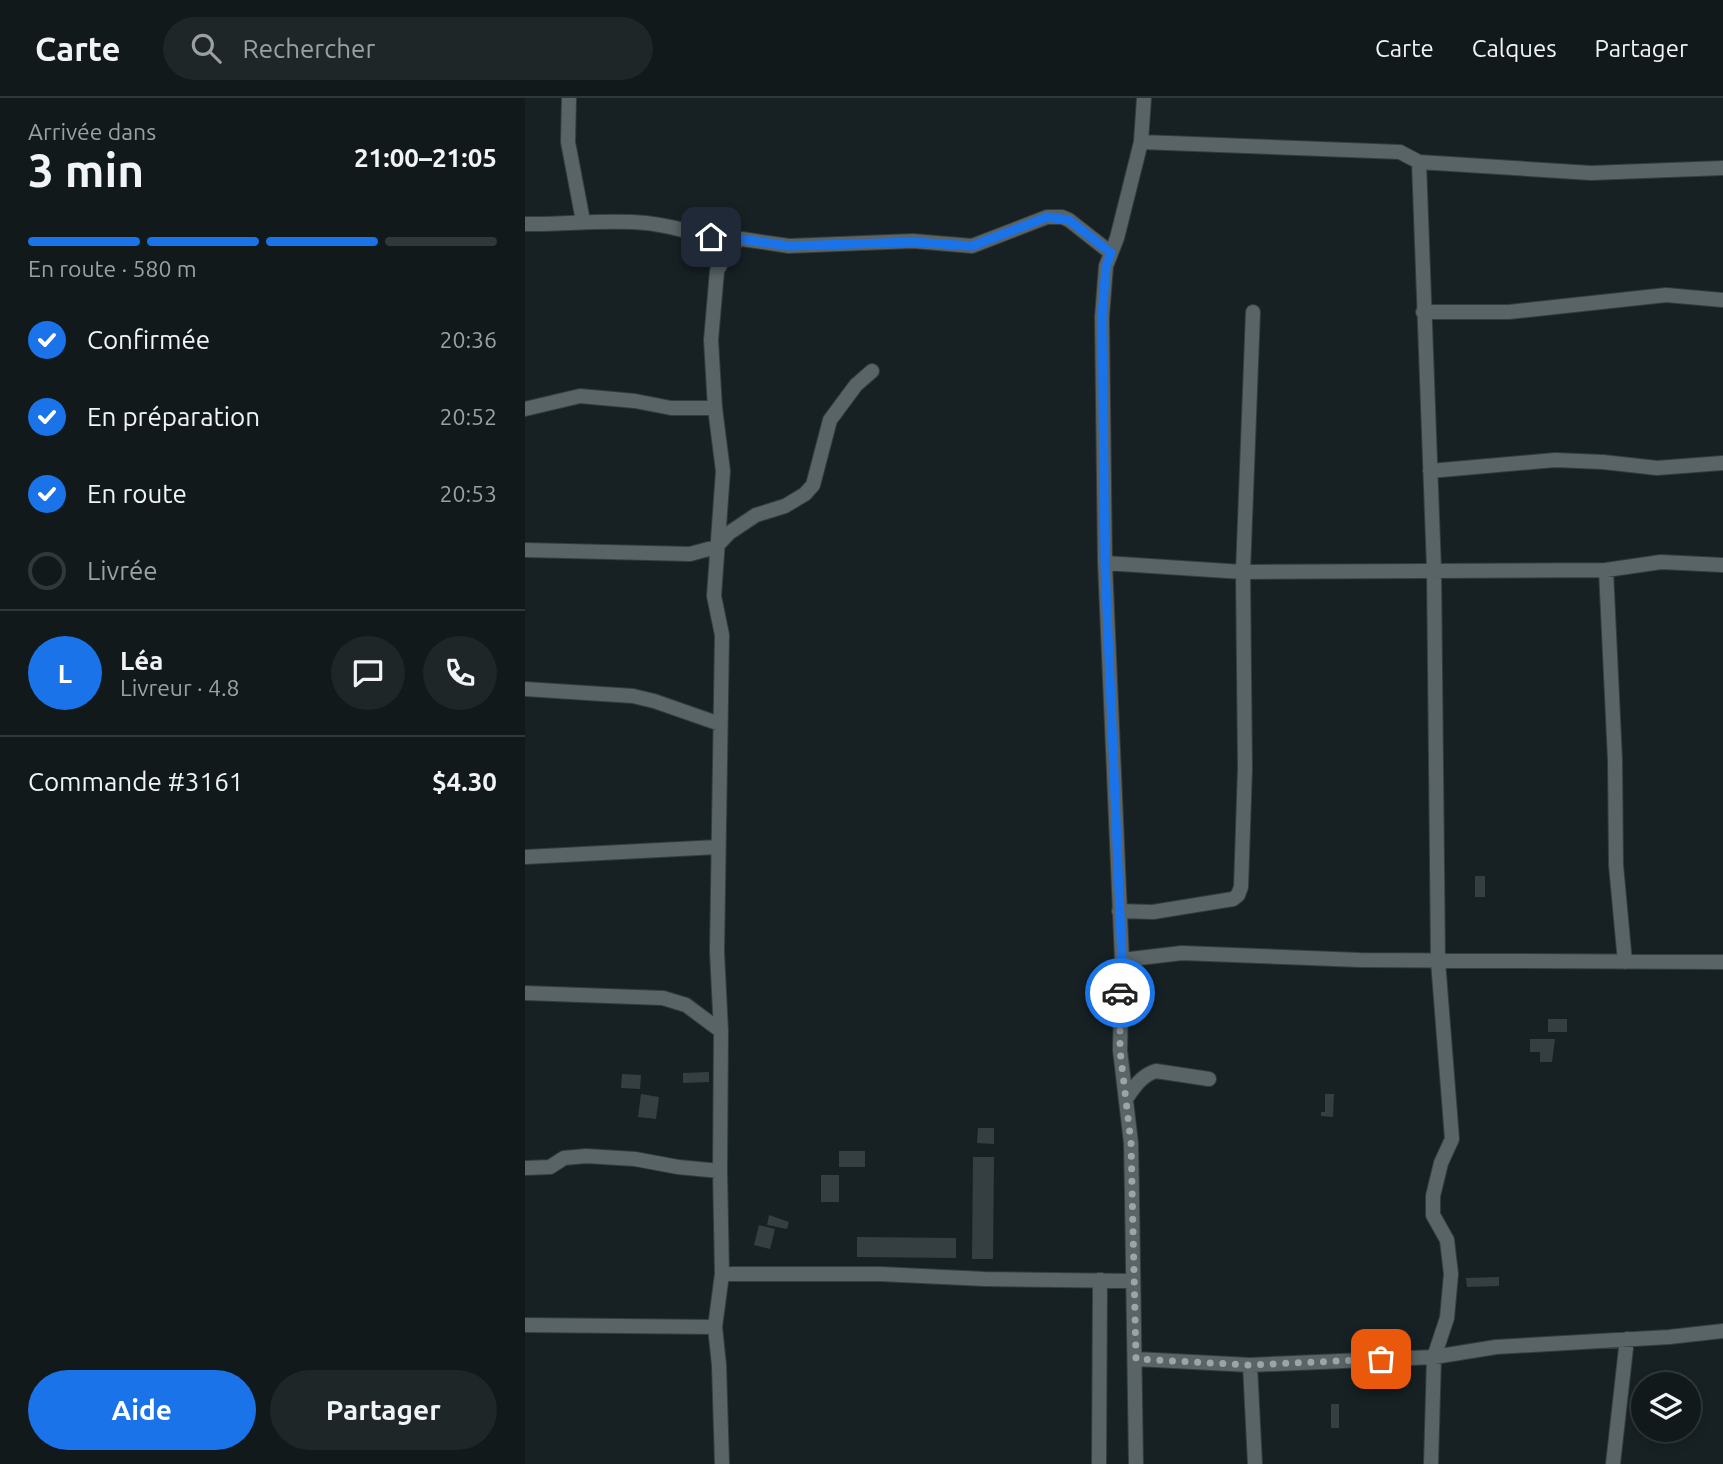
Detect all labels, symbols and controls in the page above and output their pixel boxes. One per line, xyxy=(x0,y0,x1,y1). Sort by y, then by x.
search box xyxy=(163,17,653,80)
icon: search xyxy=(187,29,225,67)
text: Carte xyxy=(35,30,121,67)
text: Rechercher xyxy=(243,34,375,63)
text: Carte xyxy=(1375,35,1434,62)
text: Calques xyxy=(1472,35,1557,62)
text: Partager xyxy=(1595,35,1688,62)
text: Arrivée dans xyxy=(28,119,156,144)
text: 21:00–21:05 xyxy=(354,143,497,172)
text: 3 min xyxy=(28,144,144,196)
pin xyxy=(681,207,741,267)
icon: home xyxy=(692,218,730,256)
text: En route · 580 m xyxy=(28,256,197,281)
icon: check xyxy=(28,321,66,359)
text: Confirmée xyxy=(87,325,210,354)
text: 20:36 xyxy=(439,327,497,352)
icon: check xyxy=(28,398,66,436)
text: En préparation xyxy=(87,402,260,431)
text: 20:52 xyxy=(439,404,497,429)
icon: check xyxy=(28,475,66,513)
text: En route xyxy=(87,479,187,508)
text: 20:53 xyxy=(439,481,497,506)
text: Livrée xyxy=(87,556,158,585)
button: chat xyxy=(331,636,405,710)
button: phone xyxy=(423,636,497,710)
text: Léa xyxy=(120,646,163,675)
text: L xyxy=(58,659,72,688)
text: Livreur · 4.8 xyxy=(120,675,240,700)
text: Commande #3161 xyxy=(28,767,244,796)
text: $4.30 xyxy=(432,767,497,796)
courier xyxy=(1085,958,1155,1028)
icon: car xyxy=(1101,974,1139,1012)
pin xyxy=(1351,1329,1411,1389)
icon: bag xyxy=(1362,1340,1400,1378)
button: Aide xyxy=(28,1370,256,1450)
button: Partager xyxy=(270,1370,497,1450)
map controls xyxy=(1631,1372,1701,1442)
button: layers xyxy=(1631,1372,1701,1442)

